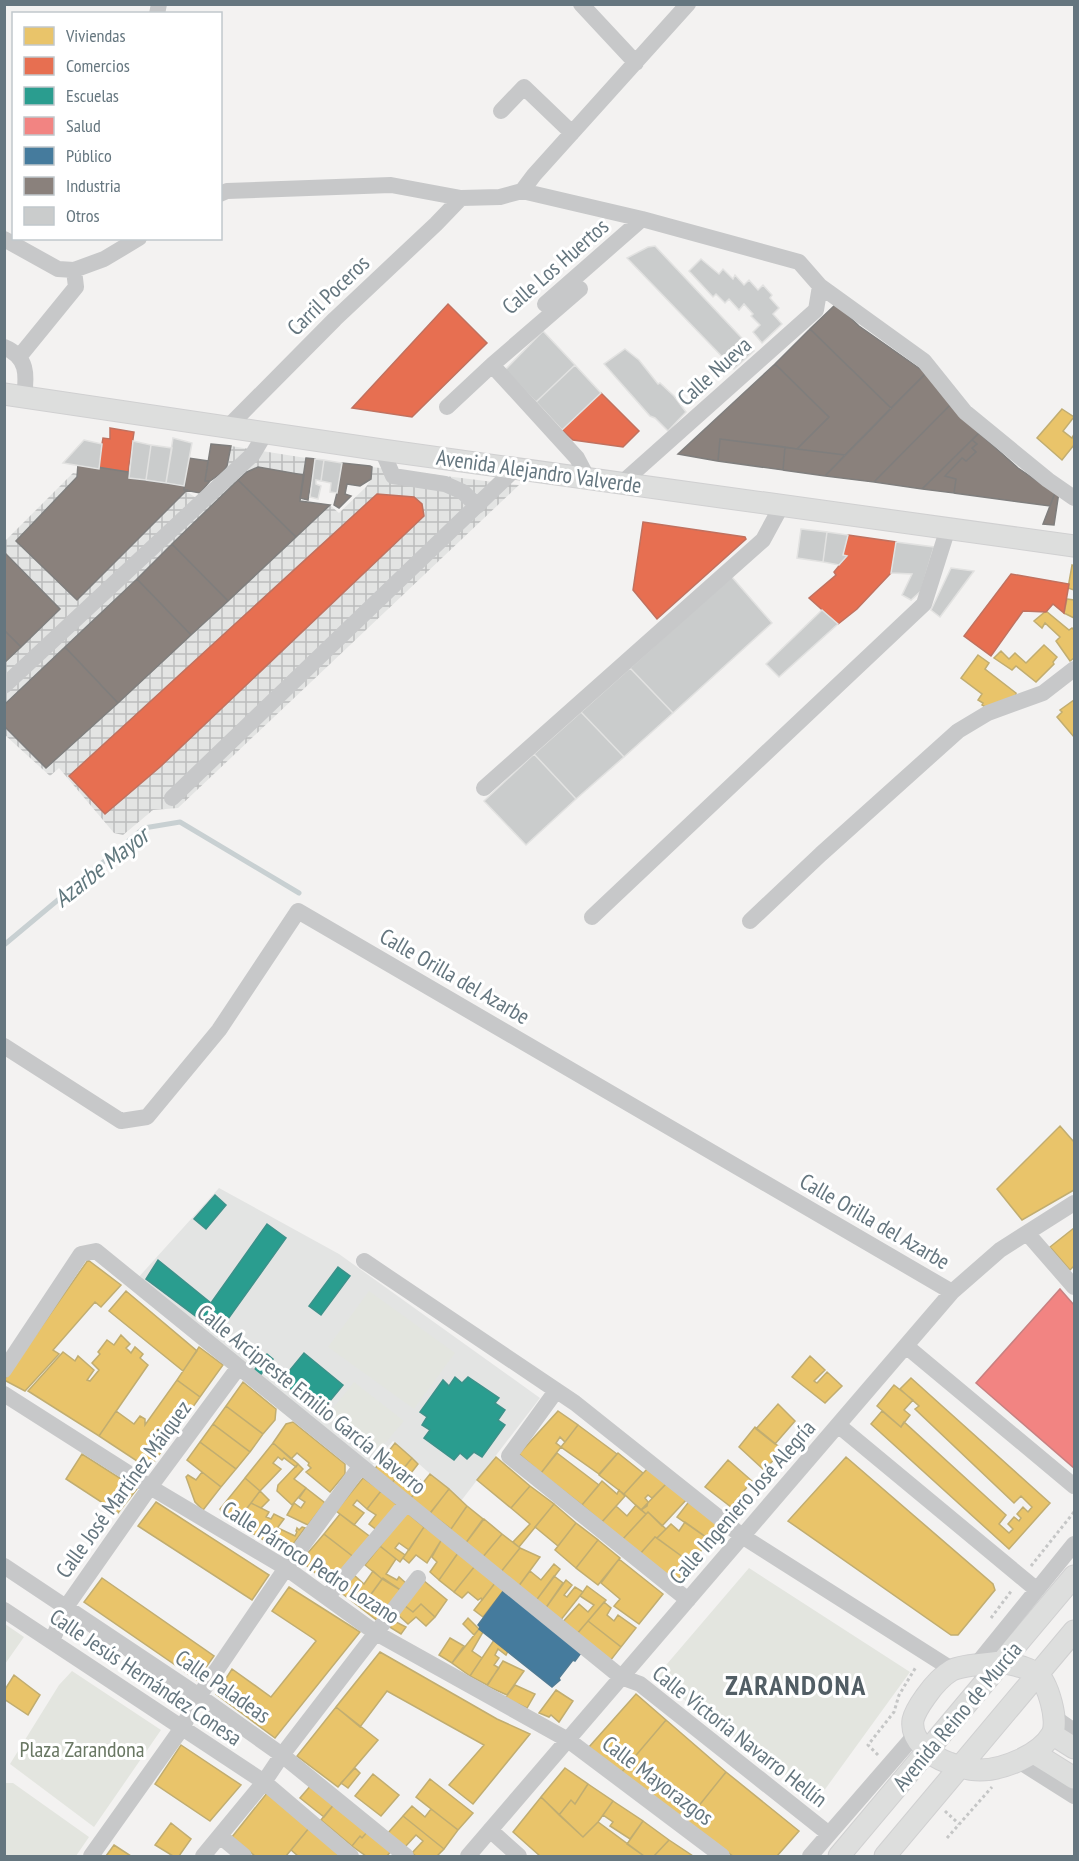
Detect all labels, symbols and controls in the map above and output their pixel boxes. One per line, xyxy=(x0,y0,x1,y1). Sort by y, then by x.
legend xyxy=(12,12,222,240)
text: Viviendas xyxy=(65,24,126,47)
text: Comercios xyxy=(66,54,130,77)
text: Escuelas xyxy=(66,84,119,107)
text: Salud xyxy=(66,114,101,137)
text: Público xyxy=(66,144,112,167)
text: Industria xyxy=(66,174,121,197)
text: Otros xyxy=(66,204,100,227)
street label: Calle Los Huertos xyxy=(496,212,614,320)
street label: Carril Poceros xyxy=(281,249,375,341)
street label: Calle Nueva xyxy=(671,330,757,412)
street label: Avenida Alejandro Valverde xyxy=(435,443,643,499)
water label: Azarbe Mayor xyxy=(47,818,157,914)
street label: Calle Orilla del Azarbe xyxy=(375,922,535,1030)
street label: Calle Orilla del Azarbe xyxy=(795,1167,955,1275)
street label: Calle Arcipreste Emilio García Navarro xyxy=(192,1298,432,1500)
street label: Calle José Martínez Máiquez xyxy=(49,1395,197,1583)
street label: Calle Ingeniero José Alegría xyxy=(663,1414,821,1590)
street label: Calle Párroco Pedro Lozano xyxy=(217,1494,405,1630)
street label: Calle Jesús Hernández Conesa xyxy=(45,1602,247,1752)
street label: Avenida Reino de Murcia xyxy=(886,1636,1028,1796)
street label: Calle Paladeas xyxy=(170,1643,276,1729)
street label: Calle Victoria Navarro Hellín xyxy=(647,1659,833,1813)
district label: ZARANDONA xyxy=(725,1666,867,1703)
street label: Calle Mayorazgos xyxy=(597,1729,719,1831)
park label: Plaza Zarandona xyxy=(20,1735,144,1763)

